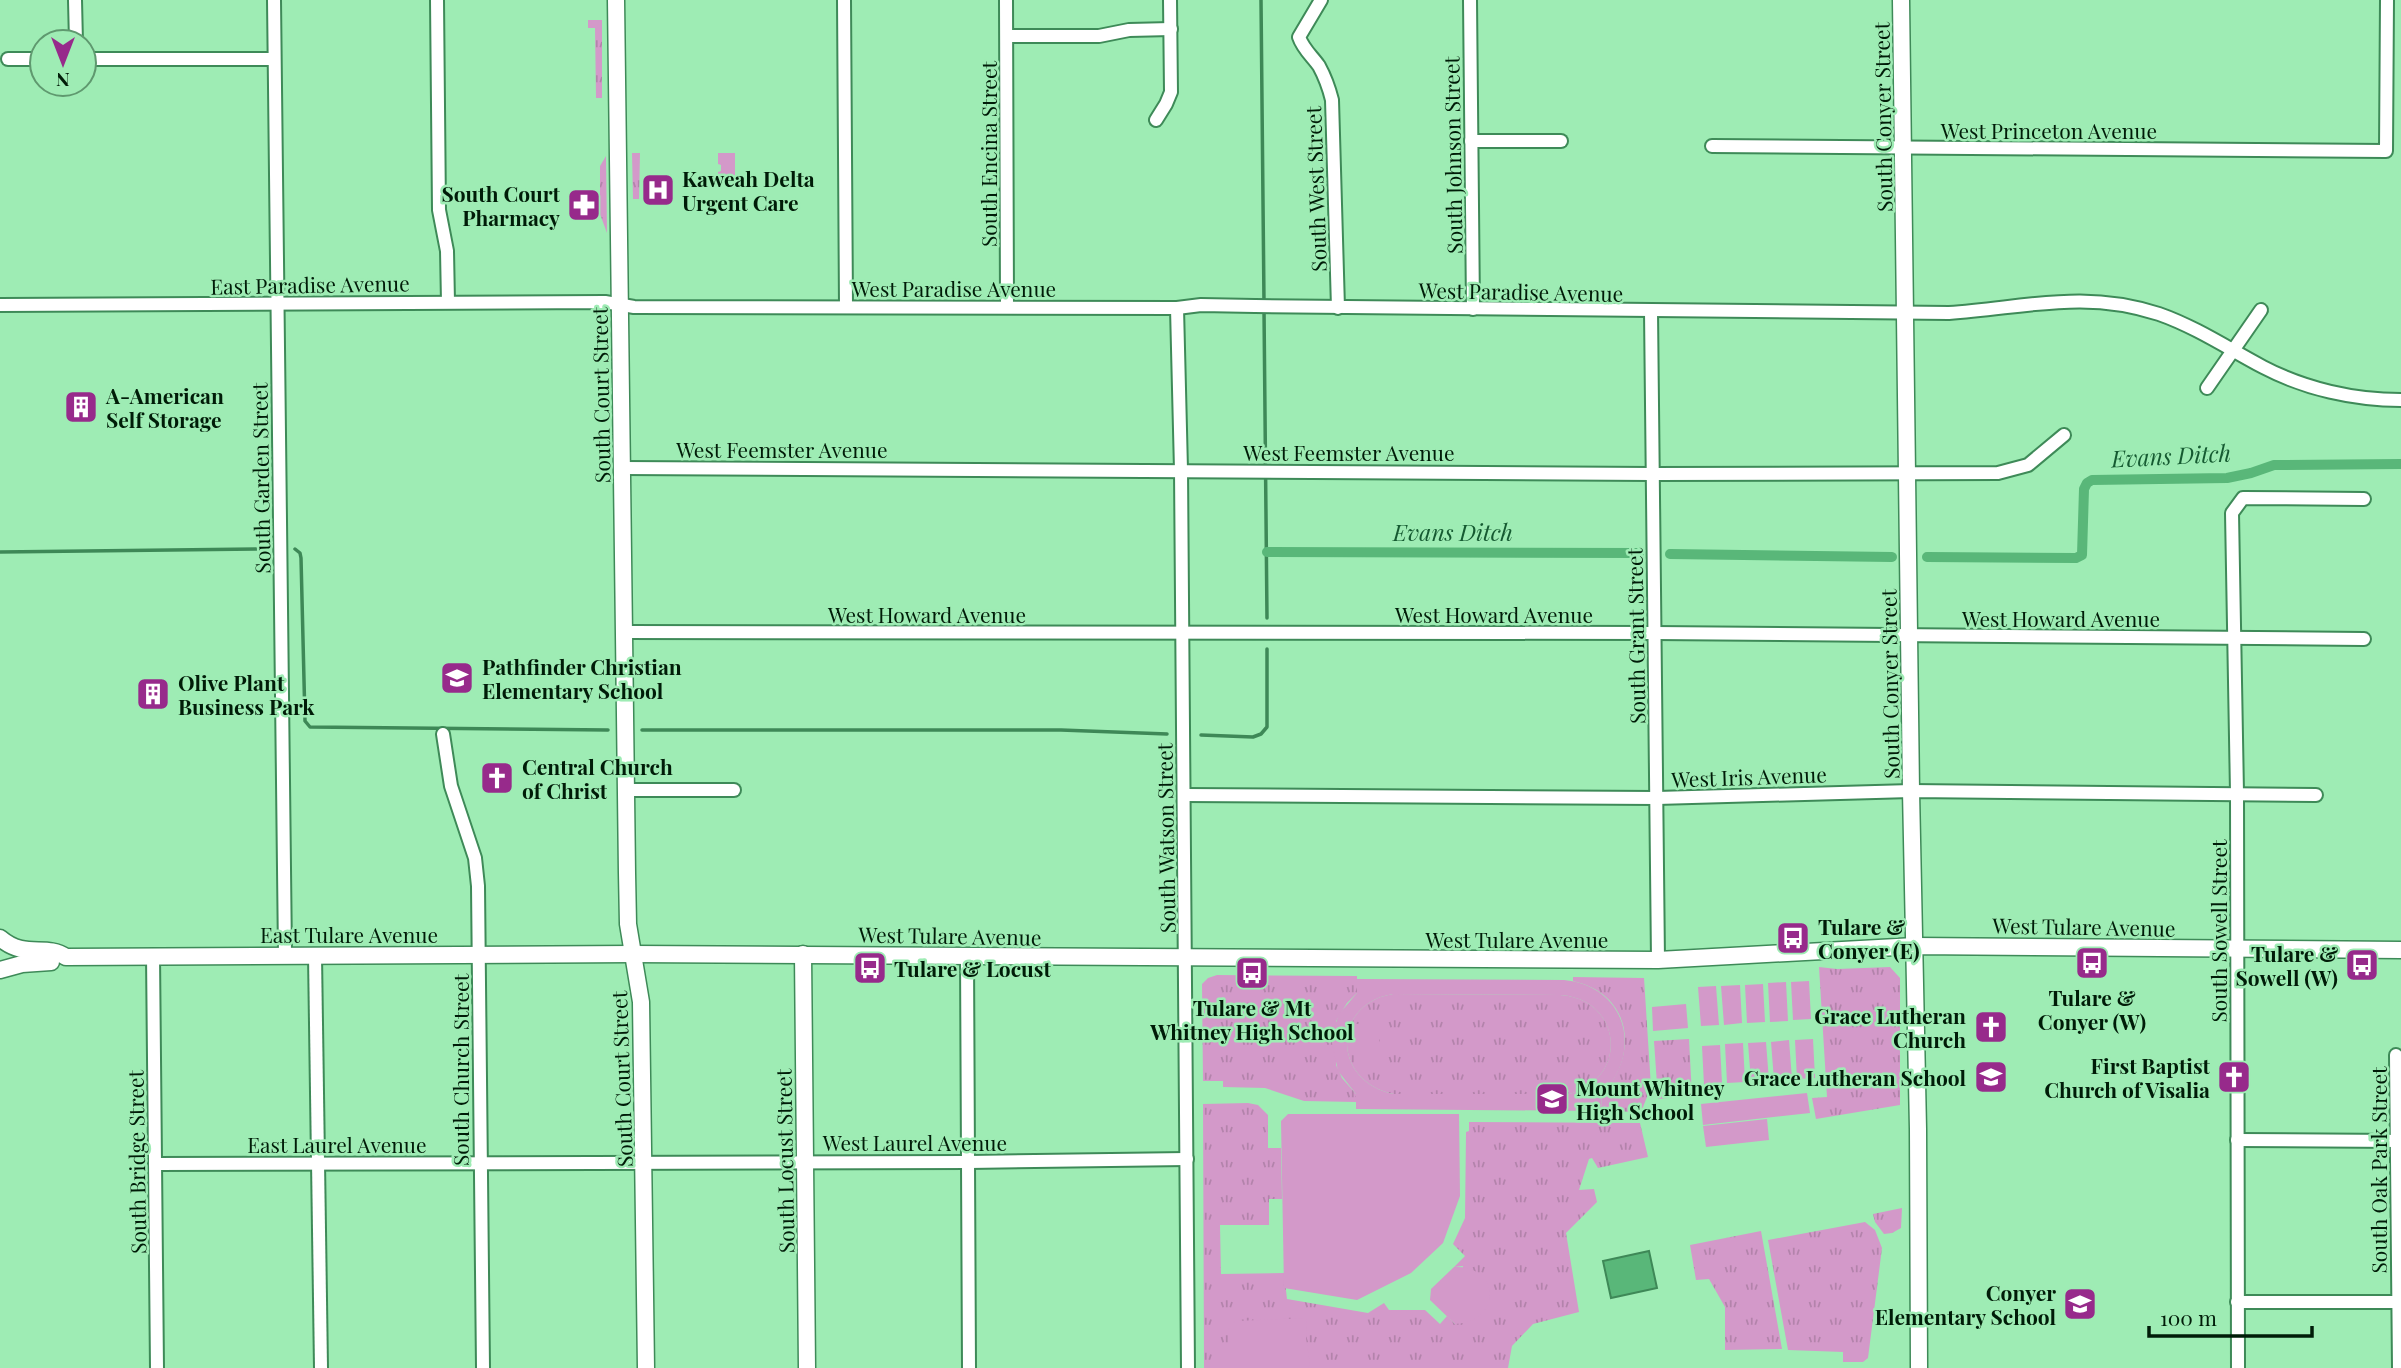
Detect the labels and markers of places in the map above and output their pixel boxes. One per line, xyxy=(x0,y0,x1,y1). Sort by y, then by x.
place label: Kaweah Delta Urgent Care xyxy=(682,164,815,216)
hospital icon: Kaweah Delta Urgent Care xyxy=(639,171,677,209)
place label: South Court Pharmacy xyxy=(441,179,561,231)
pharmacy icon: South Court Pharmacy xyxy=(565,186,603,224)
place label: A-American Self Storage xyxy=(105,381,224,433)
building icon: A-American Self Storage xyxy=(62,388,100,426)
place label: Pathfinder Christian Elementary School xyxy=(482,652,682,704)
school or university icon: Pathfinder Christian Elementary School xyxy=(438,659,476,697)
place label: Olive Plant Business Park xyxy=(178,668,315,720)
building icon: Olive Plant Business Park xyxy=(134,675,172,713)
place label: Central Church of Christ xyxy=(522,752,673,804)
church icon: Central Church of Christ xyxy=(478,759,516,797)
place label: Tulare & Conyer (E) xyxy=(1818,912,1920,964)
bus stop icon: Tulare & Conyer (E) xyxy=(1774,919,1812,957)
place label: Tulare & Sowell (W) xyxy=(2236,939,2338,991)
bus stop icon: Tulare & Conyer (W) xyxy=(2073,944,2111,982)
bus stop icon: Tulare & Sowell (W) xyxy=(2343,946,2381,984)
bus stop icon: Tulare & Locust xyxy=(851,949,889,987)
place label: Tulare & Locust xyxy=(894,954,1051,982)
bus stop icon: Tulare & Mt Whitney High School xyxy=(1233,954,1271,992)
place label: Tulare & Conyer (W) xyxy=(2038,983,2146,1035)
place label: Tulare & Mt Whitney High School xyxy=(1149,993,1354,1045)
place label: Grace Lutheran Church xyxy=(1814,1001,1966,1053)
church icon: Grace Lutheran Church xyxy=(1972,1008,2010,1046)
place label: First Baptist Church of Visalia xyxy=(2044,1051,2211,1103)
school or university icon: Grace Lutheran School xyxy=(1972,1058,2010,1096)
church icon: First Baptist Church of Visalia xyxy=(2215,1058,2253,1096)
place label: Grace Lutheran School xyxy=(1744,1063,1966,1091)
place label: Mount Whitney High School xyxy=(1576,1073,1725,1125)
school or university icon: Mount Whitney High School xyxy=(1533,1080,1571,1118)
place label: Conyer Elementary School xyxy=(1875,1278,2056,1330)
school or university icon: Conyer Elementary School xyxy=(2061,1285,2099,1323)

